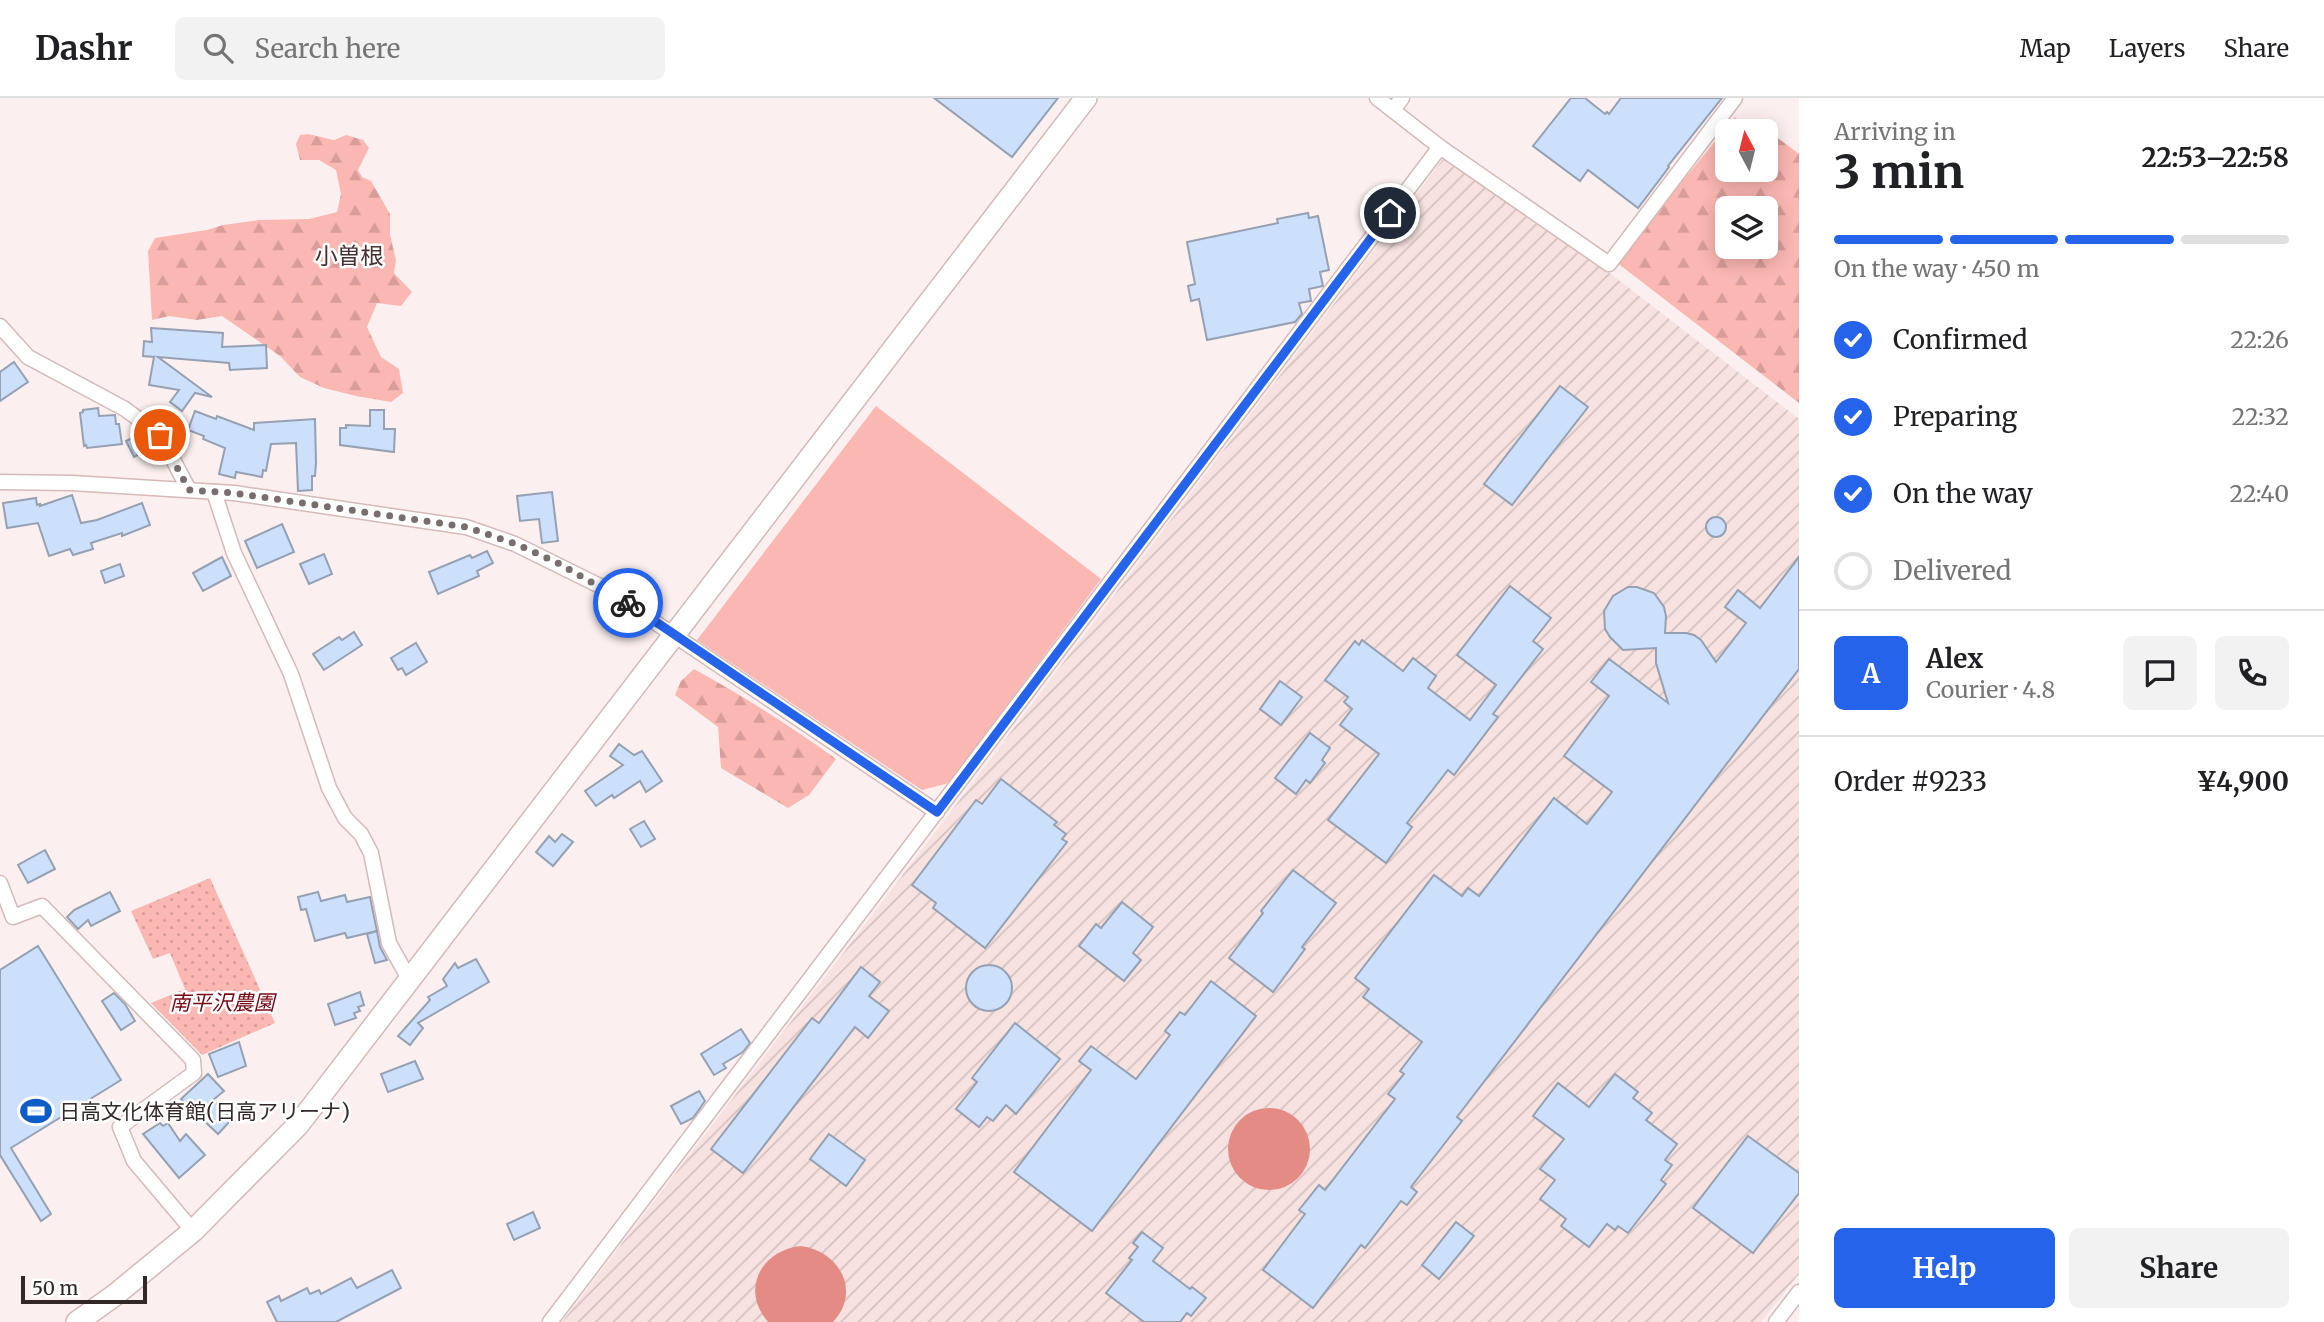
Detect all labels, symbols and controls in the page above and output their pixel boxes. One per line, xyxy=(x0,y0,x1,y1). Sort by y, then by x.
search box xyxy=(175,17,665,80)
text: Dashr xyxy=(35,28,133,69)
icon: search xyxy=(199,29,237,67)
text: Search here xyxy=(255,32,400,65)
text: Map xyxy=(2020,33,2071,64)
text: Layers xyxy=(2109,33,2185,64)
text: Share xyxy=(2223,33,2289,64)
text: Arriving in xyxy=(1834,117,1956,146)
north arrow xyxy=(1715,119,1778,182)
map controls xyxy=(1715,119,1778,259)
text: 22:53–22:58 xyxy=(2141,141,2289,174)
text: 3 min xyxy=(1834,143,1964,201)
pin xyxy=(1360,183,1420,243)
icon: home xyxy=(1371,194,1409,232)
button: layers xyxy=(1715,196,1778,259)
district label: 小曽根 xyxy=(315,241,384,270)
text: On the way · 450 m xyxy=(1834,254,2040,283)
icon: check xyxy=(1834,321,1872,359)
text: Confirmed xyxy=(1893,323,2028,356)
text: 22:26 xyxy=(2230,325,2289,354)
icon: check xyxy=(1834,398,1872,436)
text: Preparing xyxy=(1893,400,2017,433)
text: 22:32 xyxy=(2232,402,2289,431)
pin xyxy=(130,405,190,465)
icon: bag xyxy=(141,416,179,454)
icon: check xyxy=(1834,475,1872,513)
text: On the way xyxy=(1893,477,2033,510)
text: 22:40 xyxy=(2229,479,2289,508)
text: Delivered xyxy=(1893,554,2012,587)
courier xyxy=(593,568,663,638)
icon: bike xyxy=(609,584,647,622)
button: chat xyxy=(2123,636,2197,710)
button: phone xyxy=(2215,636,2289,710)
text: Alex xyxy=(1926,642,1983,675)
text: A xyxy=(1862,657,1880,690)
text: Courier · 4.8 xyxy=(1926,675,2055,704)
text: Order #9233 xyxy=(1834,765,1987,798)
text: ¥4,900 xyxy=(2196,765,2289,798)
park label: 南平沢農園 xyxy=(170,989,277,1016)
sports icon: 日高文化体育館(日高アリーナ) xyxy=(19,1094,53,1128)
place label: 日高文化体育館(日高アリーナ) xyxy=(59,1098,350,1125)
button: Help xyxy=(1834,1228,2055,1308)
button: Share xyxy=(2069,1228,2289,1308)
scale bar xyxy=(21,1273,147,1305)
text: 50 m xyxy=(32,1276,78,1300)

